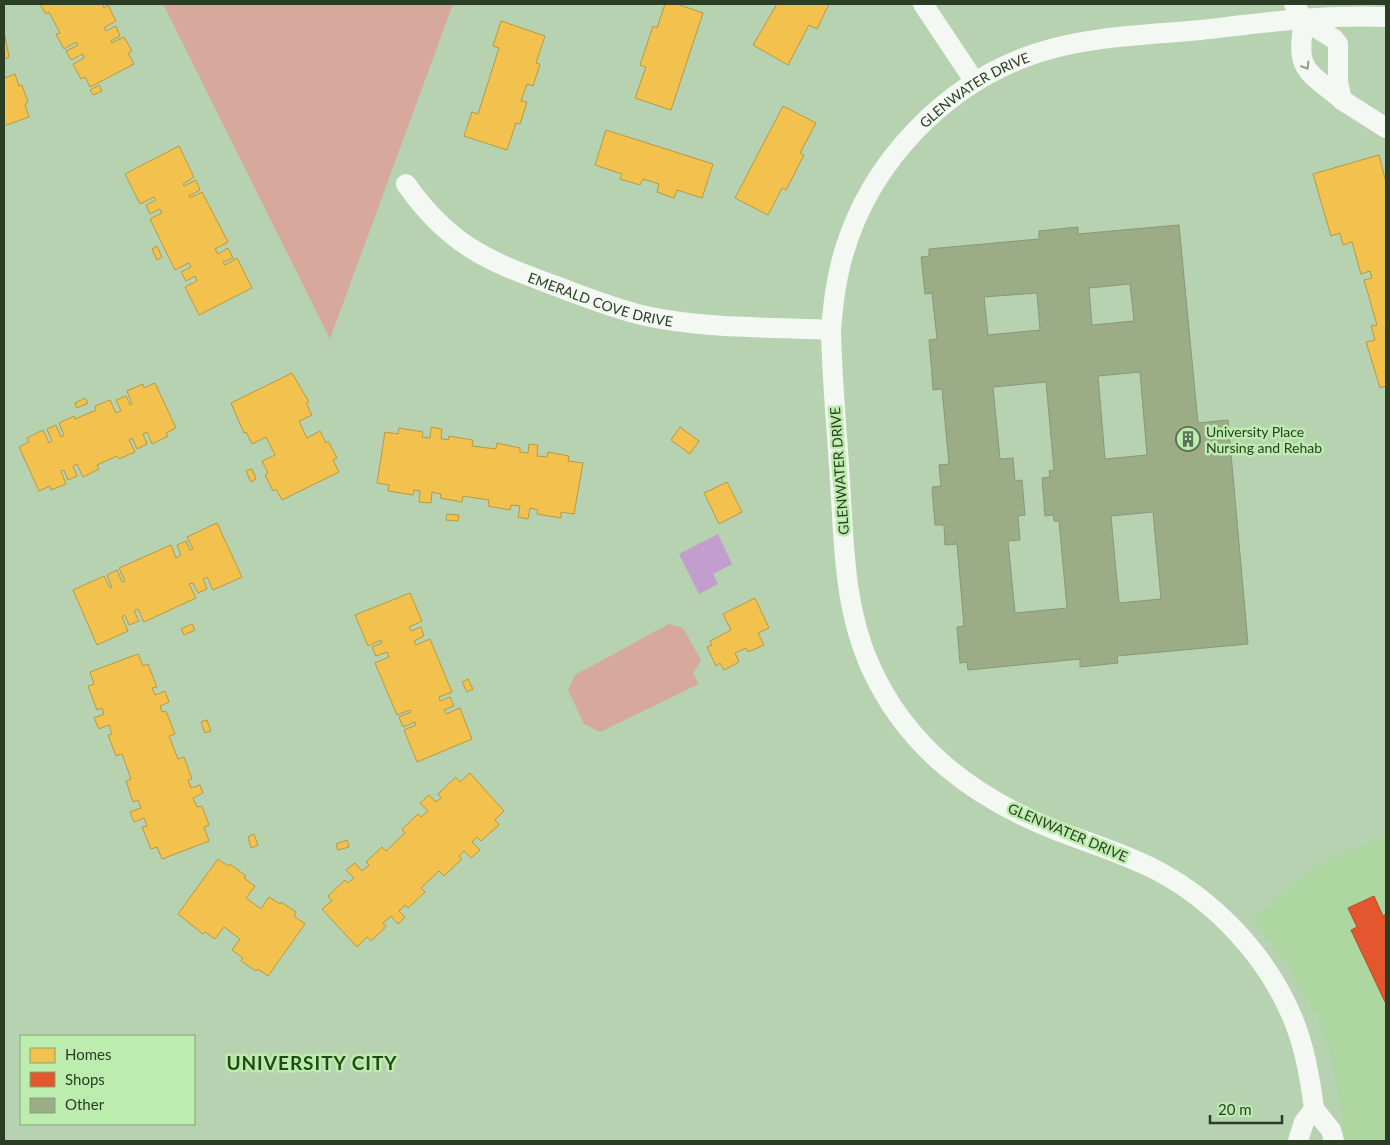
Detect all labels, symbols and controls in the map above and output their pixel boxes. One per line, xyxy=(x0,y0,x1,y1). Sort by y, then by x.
street label: GLENWATER DRIVE xyxy=(915,48,1031,131)
one-way arrow xyxy=(1300,61,1310,70)
street label: EMERALD COVE DRIVE xyxy=(526,268,674,329)
street label: GLENWATER DRIVE xyxy=(826,406,852,536)
place label: University Place Nursing and Rehab xyxy=(1206,423,1322,456)
building icon: University Place Nursing and Rehab xyxy=(1175,426,1201,452)
street label: GLENWATER DRIVE xyxy=(1006,799,1130,865)
legend xyxy=(20,1035,195,1125)
text: Homes xyxy=(65,1045,111,1063)
district label: UNIVERSITY CITY xyxy=(226,1051,398,1074)
text: Shops xyxy=(65,1070,105,1088)
scale bar xyxy=(1210,1092,1282,1124)
text: Other xyxy=(65,1095,105,1113)
text: 20 m xyxy=(1218,1100,1252,1118)

